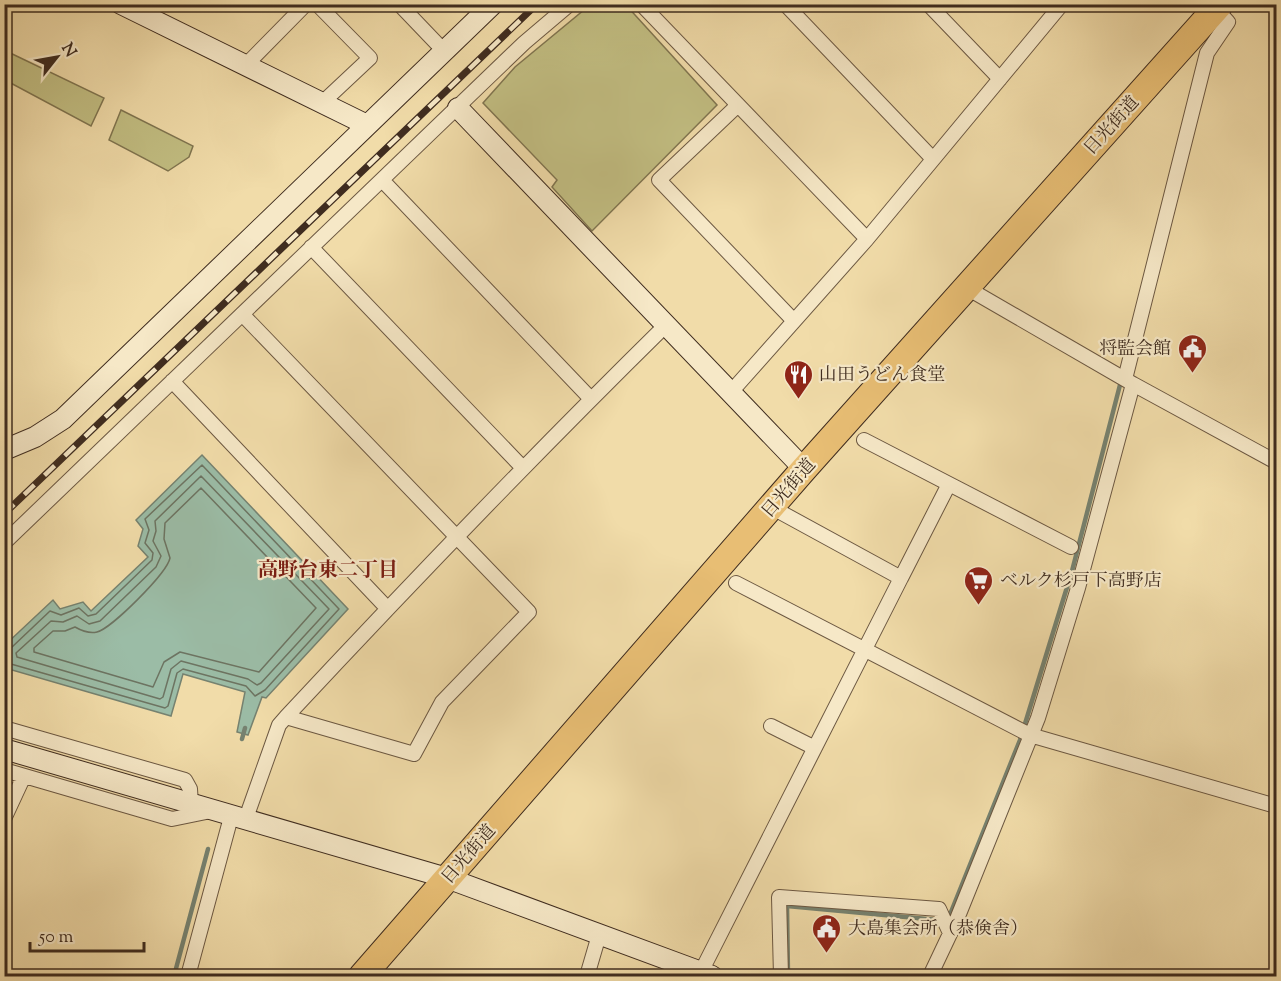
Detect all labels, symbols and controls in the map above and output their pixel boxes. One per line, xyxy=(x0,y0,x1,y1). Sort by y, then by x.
north arrow xyxy=(27,27,87,87)
text: N xyxy=(55,39,81,62)
street label: 日光街道 xyxy=(1079,91,1146,162)
public building icon: 将監会館 xyxy=(1176,332,1208,374)
place label: 将監会館 xyxy=(1099,337,1171,363)
restaurant icon: 山田うどん食堂 xyxy=(782,358,814,400)
place label: 山田うどん食堂 xyxy=(819,363,945,389)
street label: 日光街道 xyxy=(756,454,823,525)
district label: 高野台東二丁目 xyxy=(258,557,398,586)
supermarket icon: ベルク杉戸下高野店 xyxy=(963,564,995,606)
place label: ベルク杉戸下高野店 xyxy=(1000,569,1162,595)
street label: 日光街道 xyxy=(436,820,503,891)
public building icon: 大島集会所（恭倹舎） xyxy=(811,912,843,954)
scale bar xyxy=(30,915,144,953)
place label: 大島集会所（恭倹舎） xyxy=(848,917,1028,943)
text: 50 m xyxy=(38,925,74,951)

